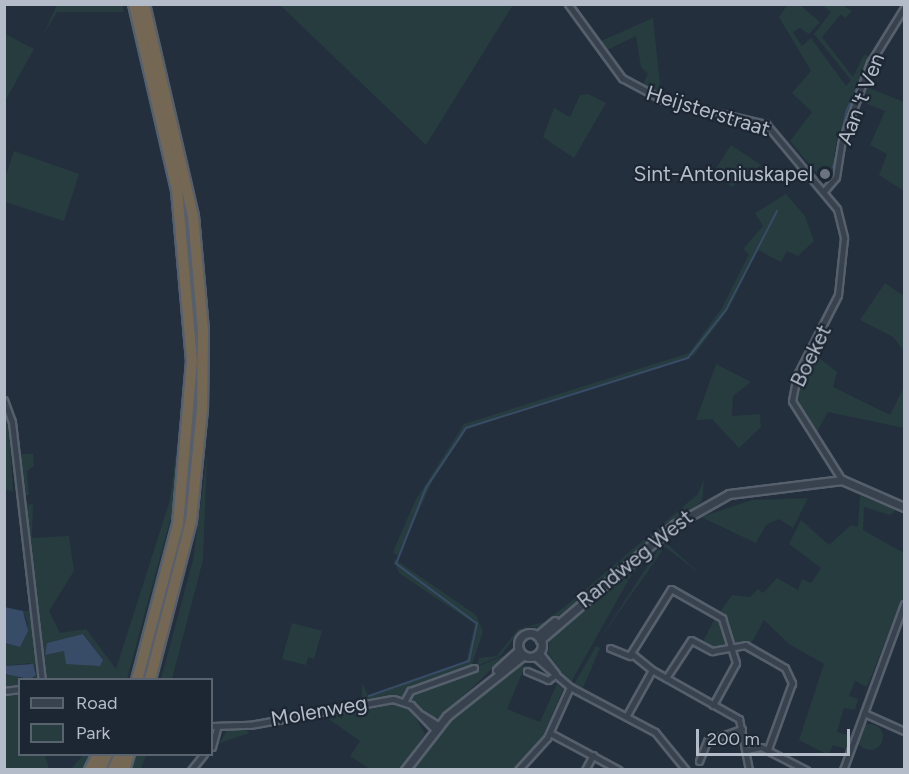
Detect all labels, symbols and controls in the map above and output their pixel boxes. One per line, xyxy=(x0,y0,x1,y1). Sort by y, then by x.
street label: Aan 't Ven xyxy=(832,50,890,148)
street label: Heijsterstraat xyxy=(643,80,773,142)
place label: Sint-Antoniuskapel xyxy=(634,161,813,187)
marker: Sint-Antoniuskapel xyxy=(818,167,832,181)
street label: Boeket xyxy=(785,321,837,391)
street label: Randweg West xyxy=(572,505,698,613)
legend xyxy=(18,678,213,756)
street label: Molenweg xyxy=(269,690,369,732)
text: Road xyxy=(76,692,117,714)
scale bar xyxy=(699,717,854,755)
text: Park xyxy=(76,722,110,744)
text: 200 m xyxy=(707,728,760,750)

